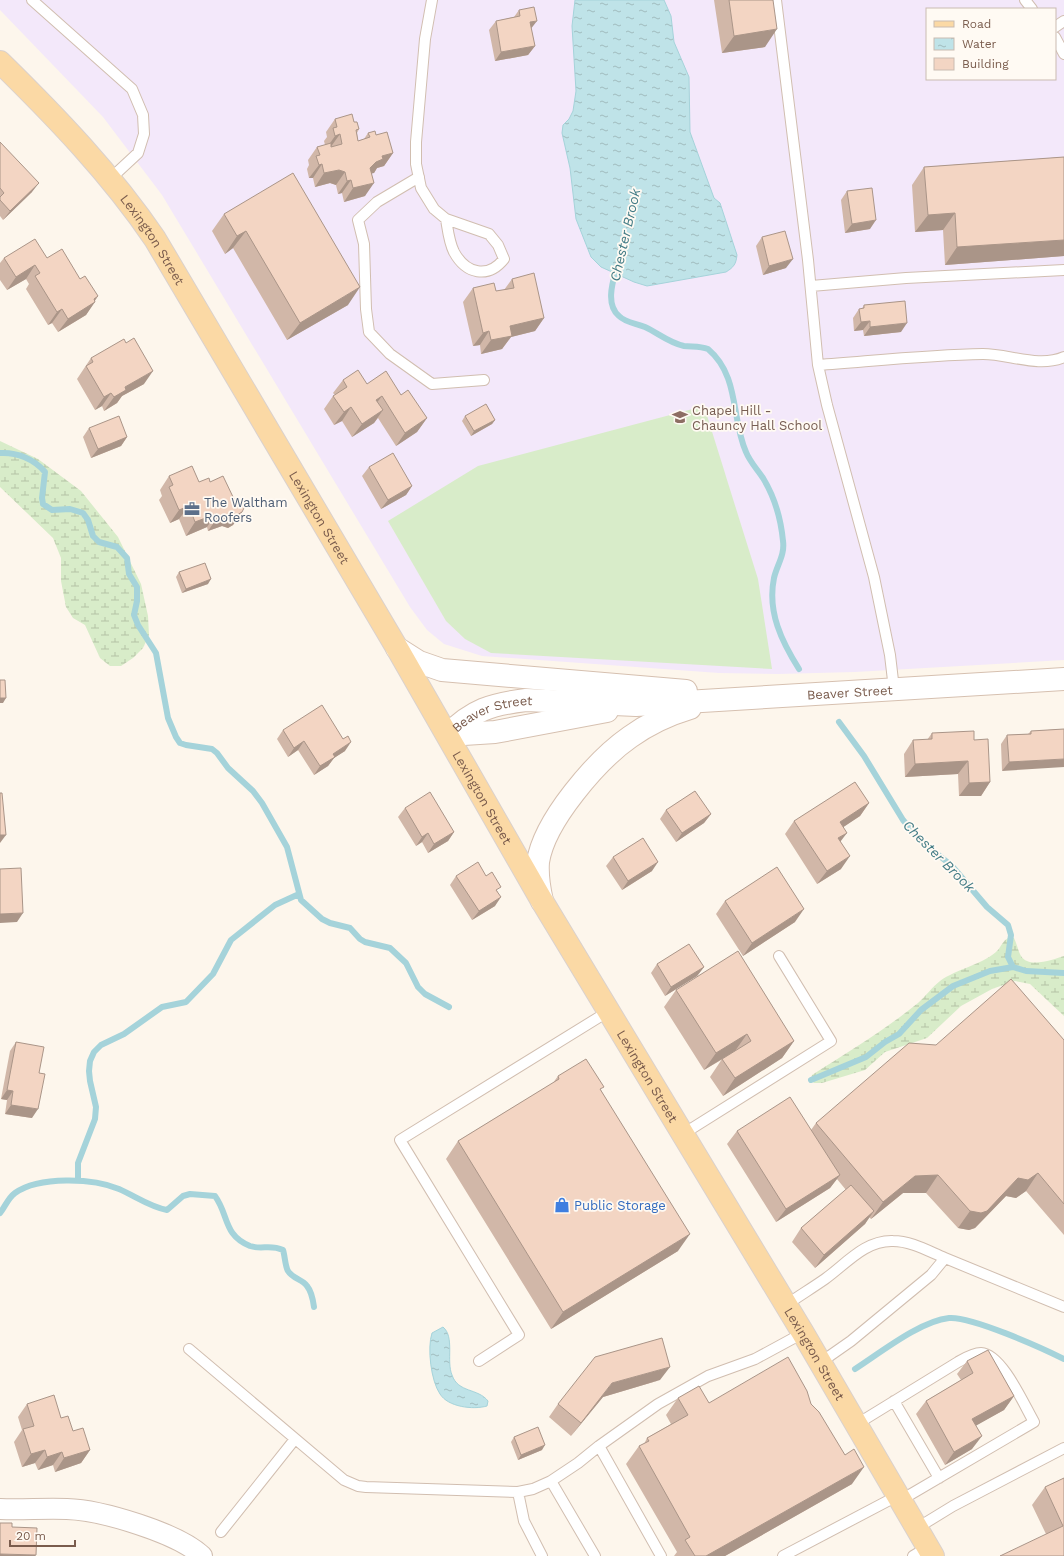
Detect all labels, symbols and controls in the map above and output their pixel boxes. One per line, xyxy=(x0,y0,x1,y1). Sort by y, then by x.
legend xyxy=(926,8,1056,80)
text: Road xyxy=(962,17,991,31)
text: Water xyxy=(962,37,997,51)
text: Building xyxy=(962,57,1009,71)
water label: Chester Brook xyxy=(607,187,644,283)
street label: Lexington Street xyxy=(117,192,188,288)
place label: Chapel Hill - Chauncy Hall School xyxy=(692,403,822,433)
school or university icon: Chapel Hill - Chauncy Hall School xyxy=(671,408,689,426)
street label: Lexington Street xyxy=(286,468,353,567)
place label: The Waltham Roofers xyxy=(204,495,288,525)
office icon: The Waltham Roofers xyxy=(183,500,201,518)
street label: Beaver Street xyxy=(806,682,894,703)
street label: Beaver Street xyxy=(449,693,533,735)
street label: Lexington Street xyxy=(449,748,515,847)
water label: Chester Brook xyxy=(900,817,978,895)
street label: Lexington Street xyxy=(614,1027,681,1126)
shop icon: Public Storage xyxy=(553,1196,571,1214)
place label: Public Storage xyxy=(574,1198,666,1213)
street label: Lexington Street xyxy=(781,1305,848,1403)
scale bar xyxy=(10,1522,75,1548)
text: 20 m xyxy=(16,1529,46,1543)

